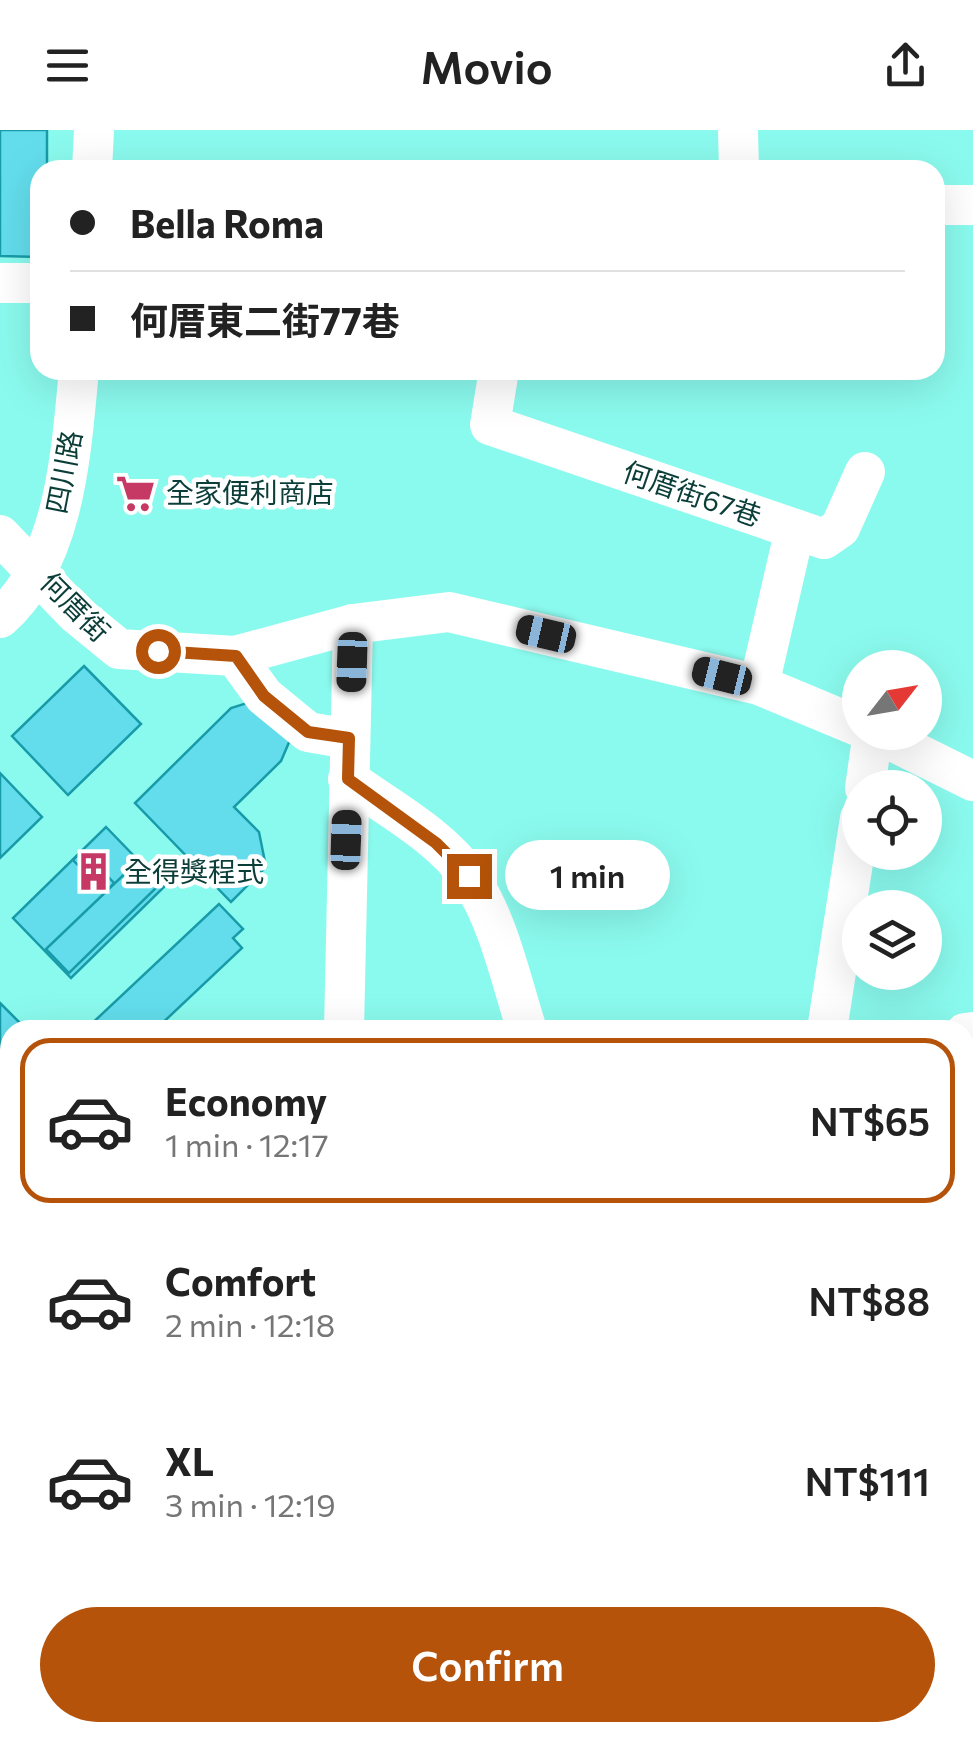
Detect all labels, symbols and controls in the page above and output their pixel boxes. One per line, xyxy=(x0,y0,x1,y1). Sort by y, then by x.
icon: menu xyxy=(40,38,95,93)
text: Movio xyxy=(420,38,553,93)
icon: share xyxy=(878,38,933,93)
text: Bella Roma xyxy=(130,199,324,246)
text: 何厝東二街77巷 xyxy=(130,296,400,343)
street label: 四川路 xyxy=(38,427,88,516)
street label: 何厝街67巷 xyxy=(619,454,766,533)
supermarket icon: 全家便利商店 xyxy=(115,472,157,514)
place label: 全家便利商店 xyxy=(166,475,334,509)
street label: 何厝街 xyxy=(34,565,117,648)
car xyxy=(513,613,579,655)
route start xyxy=(136,629,181,674)
car xyxy=(336,631,368,693)
north arrow xyxy=(842,650,942,750)
map controls xyxy=(842,650,942,990)
car xyxy=(689,654,755,698)
button: locate xyxy=(842,770,942,870)
car xyxy=(330,809,362,871)
callout: 1 min xyxy=(504,841,669,911)
building icon: 全得獎程式 xyxy=(73,851,115,893)
place label: 全得獎程式 xyxy=(124,854,264,888)
route end xyxy=(447,854,492,899)
text: 1 min xyxy=(550,855,625,895)
button: layers xyxy=(842,890,942,990)
icon: car xyxy=(45,1076,135,1166)
text: Economy xyxy=(165,1077,327,1124)
text: NT$65 xyxy=(810,1097,930,1144)
text: 1 min · 12:17 xyxy=(165,1124,329,1164)
icon: car xyxy=(45,1256,135,1346)
text: Comfort xyxy=(165,1257,316,1304)
text: NT$88 xyxy=(809,1277,930,1324)
text: 2 min · 12:18 xyxy=(165,1304,335,1344)
icon: car xyxy=(45,1436,135,1526)
text: XL xyxy=(165,1437,214,1484)
text: NT$111 xyxy=(805,1457,930,1504)
text: 3 min · 12:19 xyxy=(165,1484,336,1524)
button: Confirm xyxy=(40,1607,935,1722)

